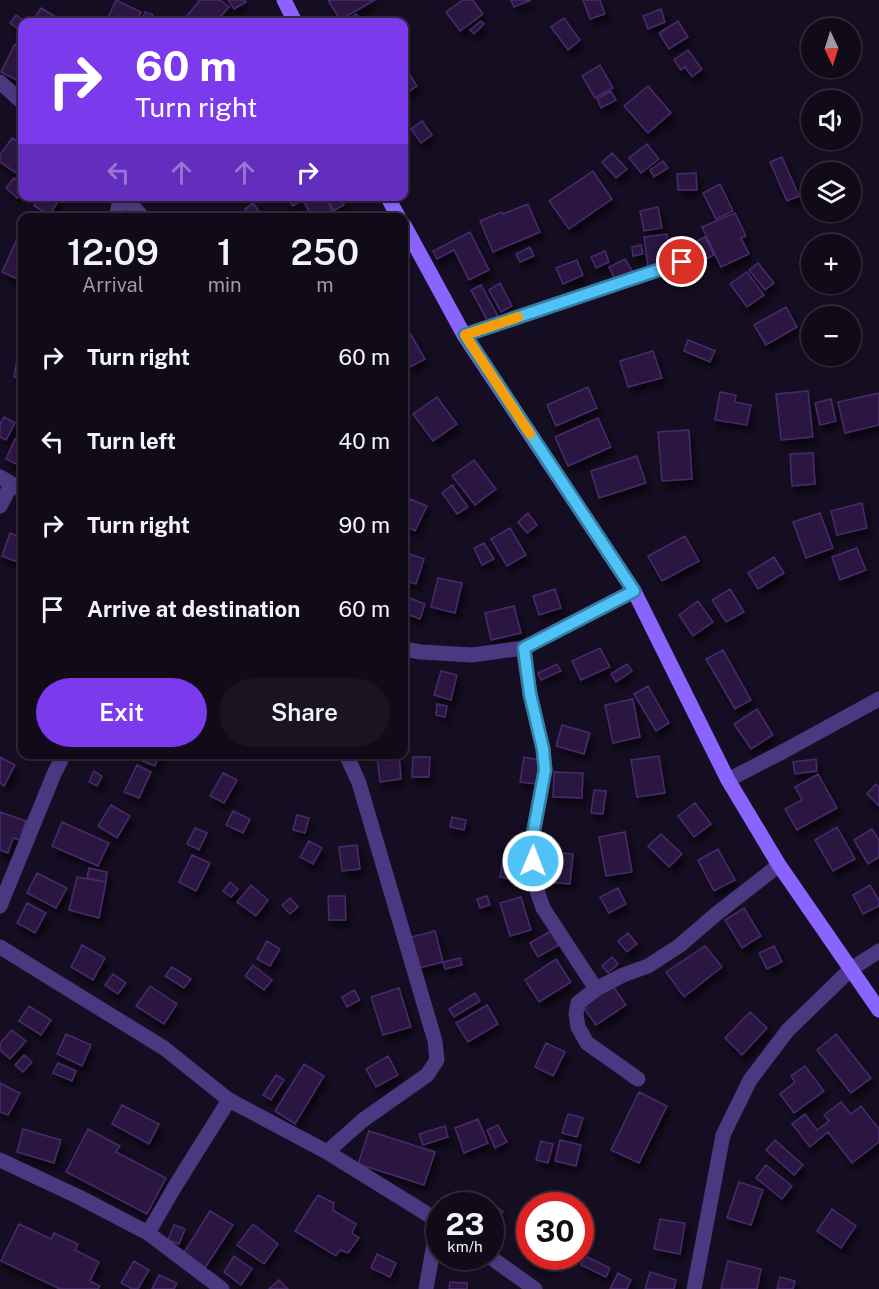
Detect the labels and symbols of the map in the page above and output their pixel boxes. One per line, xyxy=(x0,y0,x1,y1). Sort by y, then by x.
north arrow xyxy=(801,18,861,78)
pin xyxy=(656,236,707,287)
position arrow xyxy=(501,829,565,893)
speed limit sign: 30 xyxy=(516,1192,594,1270)

